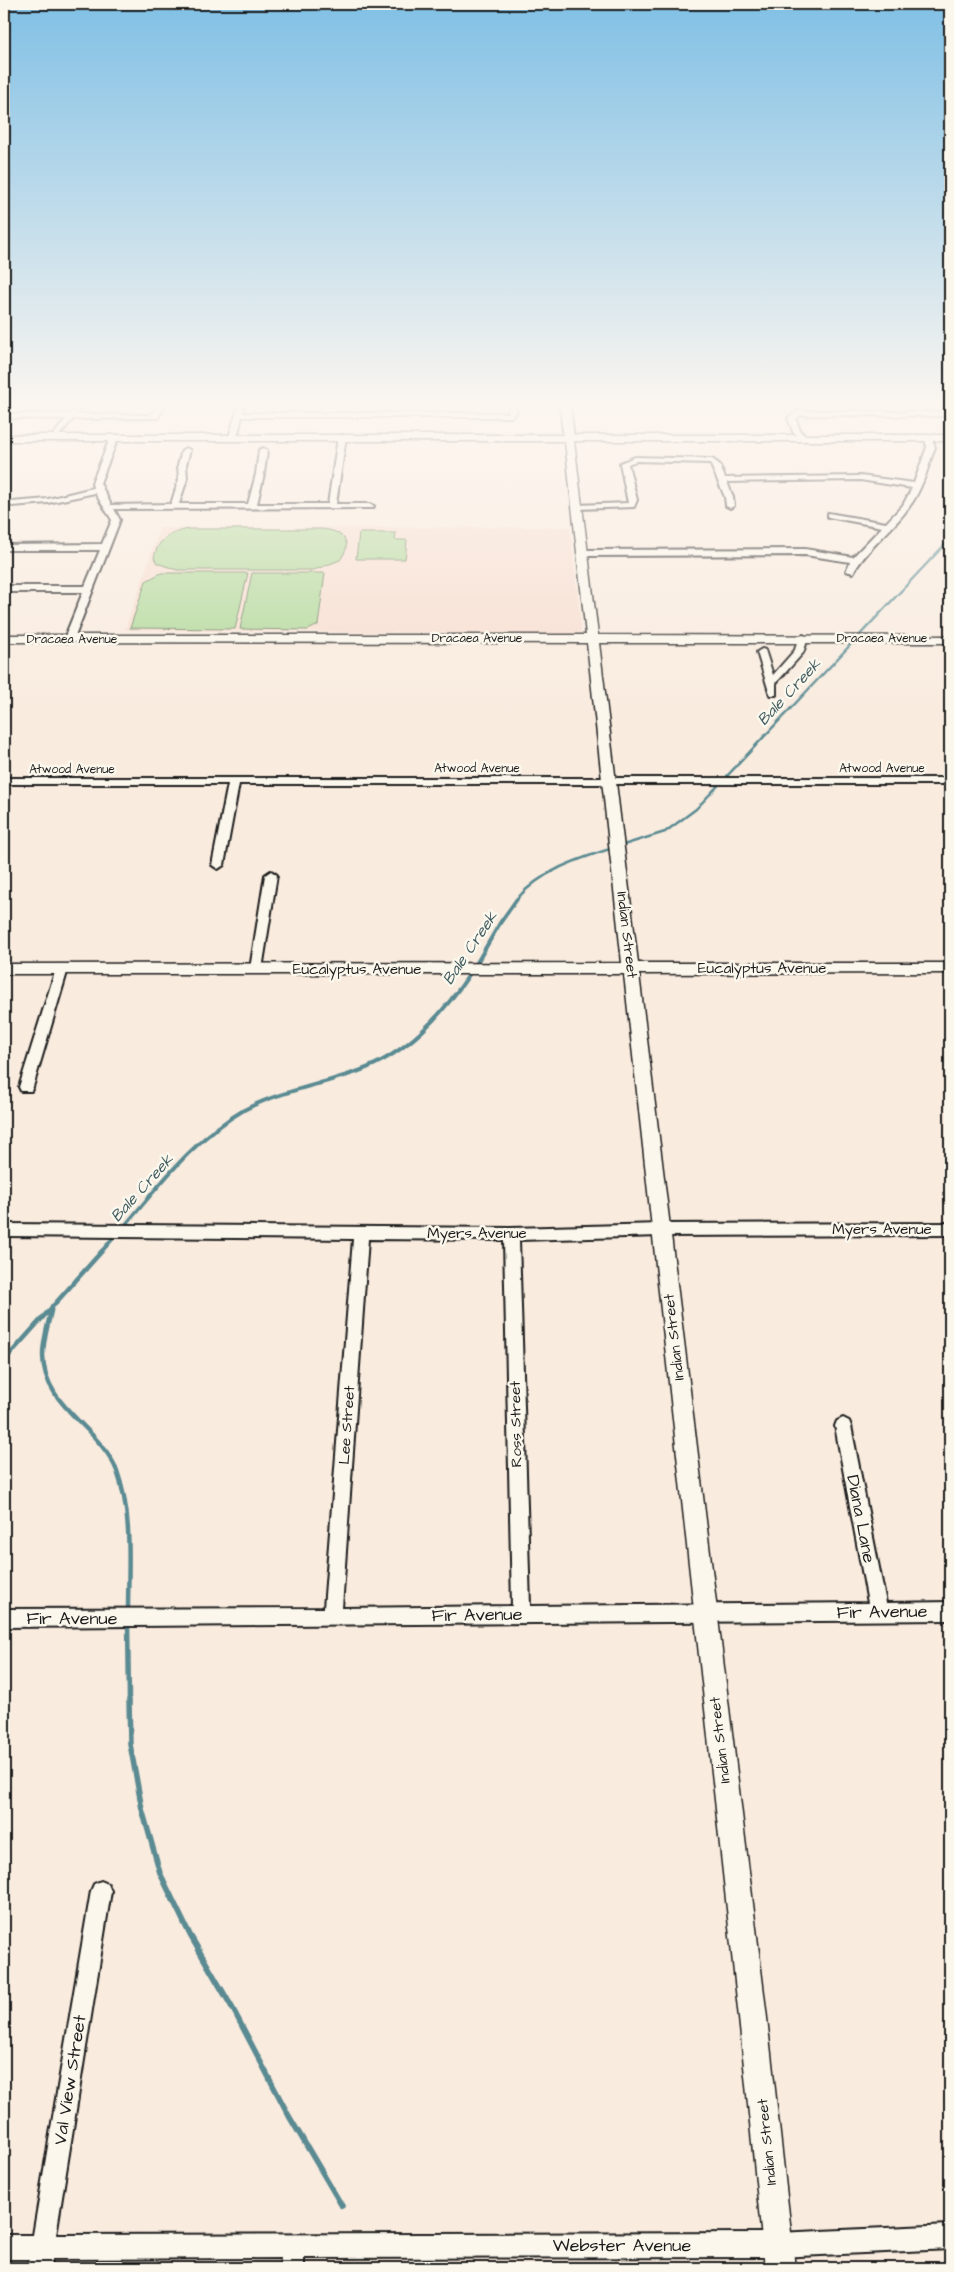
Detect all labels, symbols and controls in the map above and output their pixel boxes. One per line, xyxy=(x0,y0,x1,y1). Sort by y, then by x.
street label: Dracaea Avenue xyxy=(432,630,523,647)
street label: Dracaea Avenue xyxy=(837,630,928,647)
street label: Dracaea Avenue xyxy=(27,631,118,648)
water label: Bale Creek xyxy=(752,653,827,730)
street label: Atwood Avenue xyxy=(434,760,520,777)
street label: Atwood Avenue xyxy=(839,760,925,777)
street label: Atwood Avenue xyxy=(29,761,115,778)
street label: Indian Street xyxy=(611,890,643,980)
water label: Bale Creek xyxy=(437,906,503,989)
street label: Eucalyptus Avenue xyxy=(698,958,826,980)
street label: Eucalyptus Avenue xyxy=(293,959,421,981)
water label: Bale Creek xyxy=(106,1148,179,1227)
street label: Myers Avenue xyxy=(832,1219,932,1241)
street label: Myers Avenue xyxy=(427,1223,527,1245)
street label: Indian Street xyxy=(658,1292,690,1382)
street label: Ross Street xyxy=(505,1381,527,1467)
street label: Lee Street xyxy=(334,1385,360,1465)
street label: Diana Lane xyxy=(840,1473,882,1565)
street label: Fir Avenue xyxy=(836,1599,928,1625)
street label: Fir Avenue xyxy=(431,1602,523,1628)
street label: Fir Avenue xyxy=(27,1606,118,1631)
street label: Indian Street xyxy=(704,1695,736,1785)
street label: Val View Street xyxy=(47,2012,93,2147)
street label: Indian Street xyxy=(752,2098,782,2186)
street label: Webster Avenue xyxy=(553,2233,691,2258)

